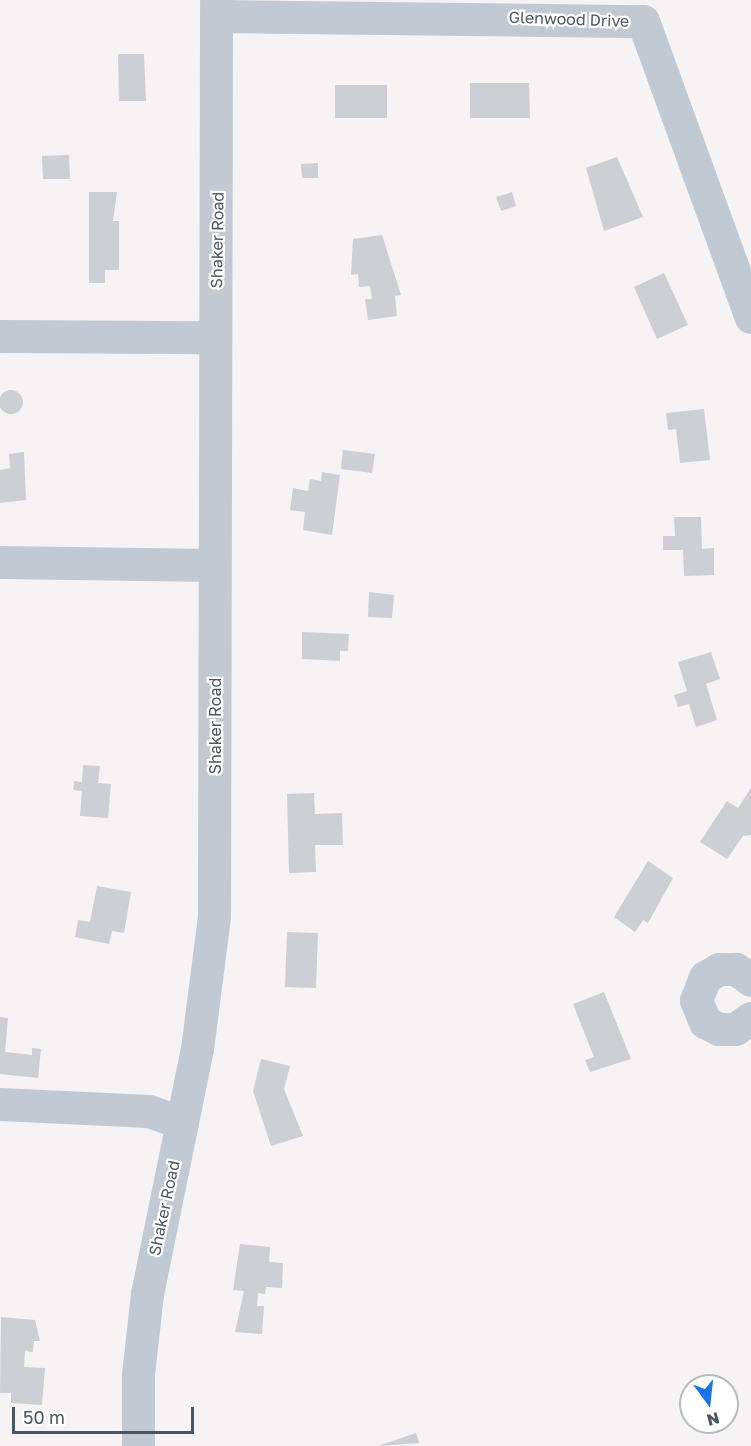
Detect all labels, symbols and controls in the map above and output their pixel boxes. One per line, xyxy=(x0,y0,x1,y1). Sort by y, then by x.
street label: Glenwood Drive xyxy=(508,7,630,31)
street label: Shaker Road xyxy=(207,192,227,288)
street label: Shaker Road xyxy=(205,678,225,774)
street label: Shaker Road xyxy=(145,1159,183,1257)
north arrow xyxy=(679,1374,739,1434)
scale bar xyxy=(15,1395,196,1433)
text: 50 m xyxy=(23,1406,65,1428)
text: N xyxy=(705,1408,722,1431)

